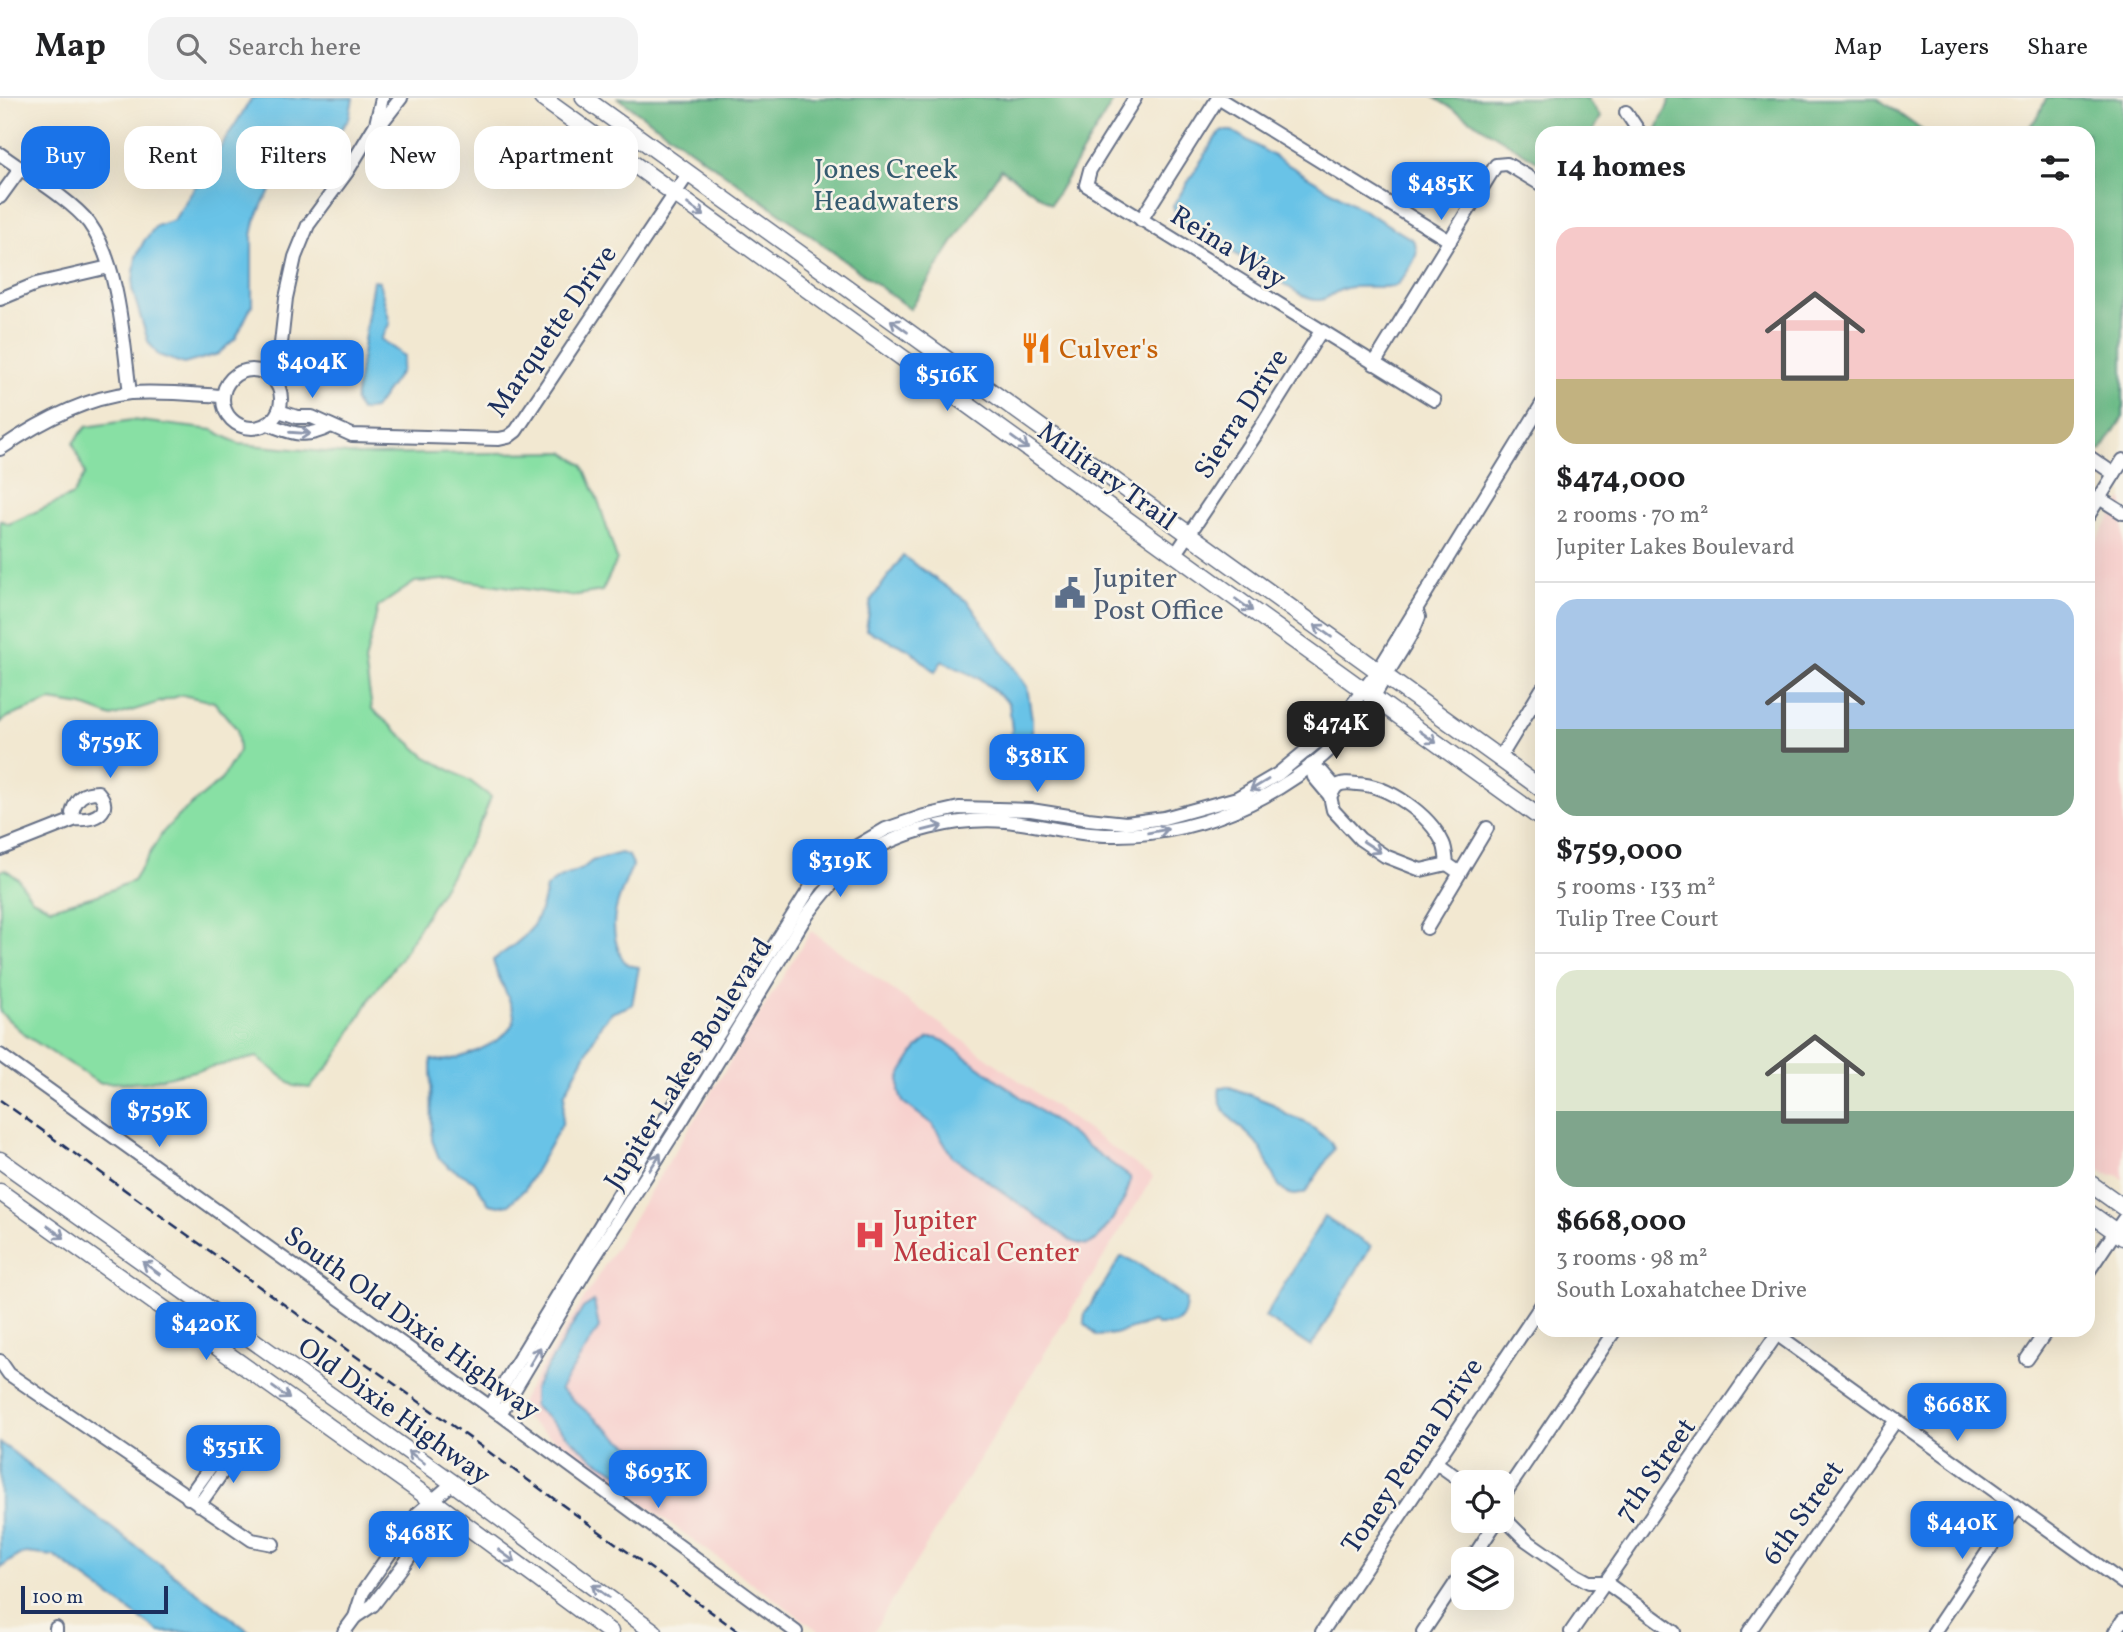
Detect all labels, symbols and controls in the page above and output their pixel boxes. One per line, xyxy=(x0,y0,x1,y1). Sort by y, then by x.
search box xyxy=(148,17,638,80)
text: Map xyxy=(35,25,106,71)
icon: search xyxy=(172,29,210,67)
text: Search here xyxy=(228,30,361,66)
text: Map xyxy=(1834,31,1882,65)
text: Layers xyxy=(1920,31,1989,65)
text: Share xyxy=(2027,31,2088,65)
chip: Buy xyxy=(21,126,110,189)
chip: Rent xyxy=(124,126,222,189)
chip: Filters xyxy=(236,126,351,189)
chip: New xyxy=(365,126,460,189)
chip: Apartment xyxy=(474,126,638,189)
text: 14 homes xyxy=(1556,147,1686,189)
icon: filters xyxy=(2036,149,2074,187)
park label: Jones Creek Headwaters xyxy=(813,151,959,222)
pin: $485K xyxy=(1392,162,1490,222)
text: $485K xyxy=(1408,169,1474,201)
street label: Reina Way xyxy=(1162,197,1293,299)
one-way arrow xyxy=(686,203,705,217)
street label: Marquette Drive xyxy=(479,237,627,426)
icon: home xyxy=(1752,273,1878,399)
one-way arrow xyxy=(890,319,909,333)
restaurant icon: Culver's xyxy=(1019,331,1053,365)
place label: Culver's xyxy=(1059,331,1159,370)
pin: $404K xyxy=(263,341,361,400)
street label: Sierra Drive xyxy=(1185,341,1299,487)
text: $404K xyxy=(277,347,347,379)
pin: $516K xyxy=(898,354,996,413)
text: $516K xyxy=(916,360,978,392)
street label: Military Trail xyxy=(1029,413,1184,541)
one-way arrow xyxy=(288,427,311,440)
one-way arrow xyxy=(1010,436,1029,451)
text: $474,000 xyxy=(1556,458,1685,500)
text: 2 rooms · 70 m² xyxy=(1556,500,1709,532)
text: Jupiter Lakes Boulevard xyxy=(1556,532,1795,564)
place label: Jupiter Post Office xyxy=(1093,560,1224,631)
public building icon: Jupiter Post Office xyxy=(1053,576,1087,610)
one-way arrow xyxy=(1234,598,1253,612)
one-way arrow xyxy=(1314,624,1333,638)
icon: home xyxy=(1752,645,1878,771)
pin: $474K xyxy=(1287,702,1385,761)
text: $474K xyxy=(1303,708,1369,740)
pin: $759K xyxy=(61,720,159,780)
text: $759K xyxy=(78,727,142,759)
one-way arrow xyxy=(1418,730,1437,745)
pin: $381K xyxy=(988,734,1086,794)
text: $381K xyxy=(1006,741,1069,773)
one-way arrow xyxy=(1250,778,1270,792)
one-way arrow xyxy=(921,821,943,834)
one-way arrow xyxy=(1146,824,1169,837)
text: $759,000 xyxy=(1556,830,1682,872)
pin: $319K xyxy=(791,840,889,899)
one-way arrow xyxy=(1362,840,1381,854)
text: $319K xyxy=(808,846,872,878)
text: 5 rooms · 133 m² xyxy=(1556,872,1716,904)
text: Tulip Tree Court xyxy=(1556,904,1719,936)
street label: Jupiter Lakes Boulevard xyxy=(596,931,783,1198)
icon: home xyxy=(1752,1016,1878,1142)
pin: $759K xyxy=(110,1090,208,1149)
text: $759K xyxy=(127,1096,191,1128)
one-way arrow xyxy=(648,1153,662,1173)
text: $668,000 xyxy=(1556,1201,1686,1243)
place label: Jupiter Medical Center xyxy=(893,1202,1080,1273)
street label: South Old Dixie Highway xyxy=(278,1218,548,1426)
hospital icon: Jupiter Medical Center xyxy=(853,1218,887,1252)
one-way arrow xyxy=(46,1225,65,1239)
text: 3 rooms · 98 m² xyxy=(1556,1243,1708,1275)
one-way arrow xyxy=(142,1260,161,1275)
text: South Loxahatchee Drive xyxy=(1556,1275,1807,1307)
pin: $420K xyxy=(157,1302,255,1362)
text: $420K xyxy=(171,1309,241,1341)
street label: Old Dixie Highway xyxy=(292,1329,498,1491)
one-way arrow xyxy=(528,1346,542,1366)
street label: Toney Penna Drive xyxy=(1333,1350,1493,1562)
pin: $668K xyxy=(1908,1384,2006,1443)
one-way arrow xyxy=(271,1386,290,1400)
text: $668K xyxy=(1923,1390,1991,1422)
street label: 7th Street xyxy=(1606,1410,1706,1530)
pin: $351K xyxy=(184,1426,282,1485)
text: $351K xyxy=(202,1432,264,1464)
one-way arrow xyxy=(407,1450,426,1464)
pin: $693K xyxy=(609,1450,707,1510)
street label: 6th Street xyxy=(1754,1453,1854,1574)
text: $693K xyxy=(625,1457,691,1489)
map controls xyxy=(1451,1470,1514,1610)
button: locate xyxy=(1451,1470,1514,1533)
pin: $440K xyxy=(1913,1502,2011,1561)
text: $440K xyxy=(1926,1508,1998,1540)
pin: $468K xyxy=(370,1512,468,1571)
text: $468K xyxy=(385,1518,453,1550)
button: layers xyxy=(1451,1547,1514,1610)
one-way arrow xyxy=(498,1549,516,1564)
scale bar xyxy=(21,1583,168,1615)
one-way arrow xyxy=(591,1584,609,1599)
text: 100 m xyxy=(32,1585,83,1611)

